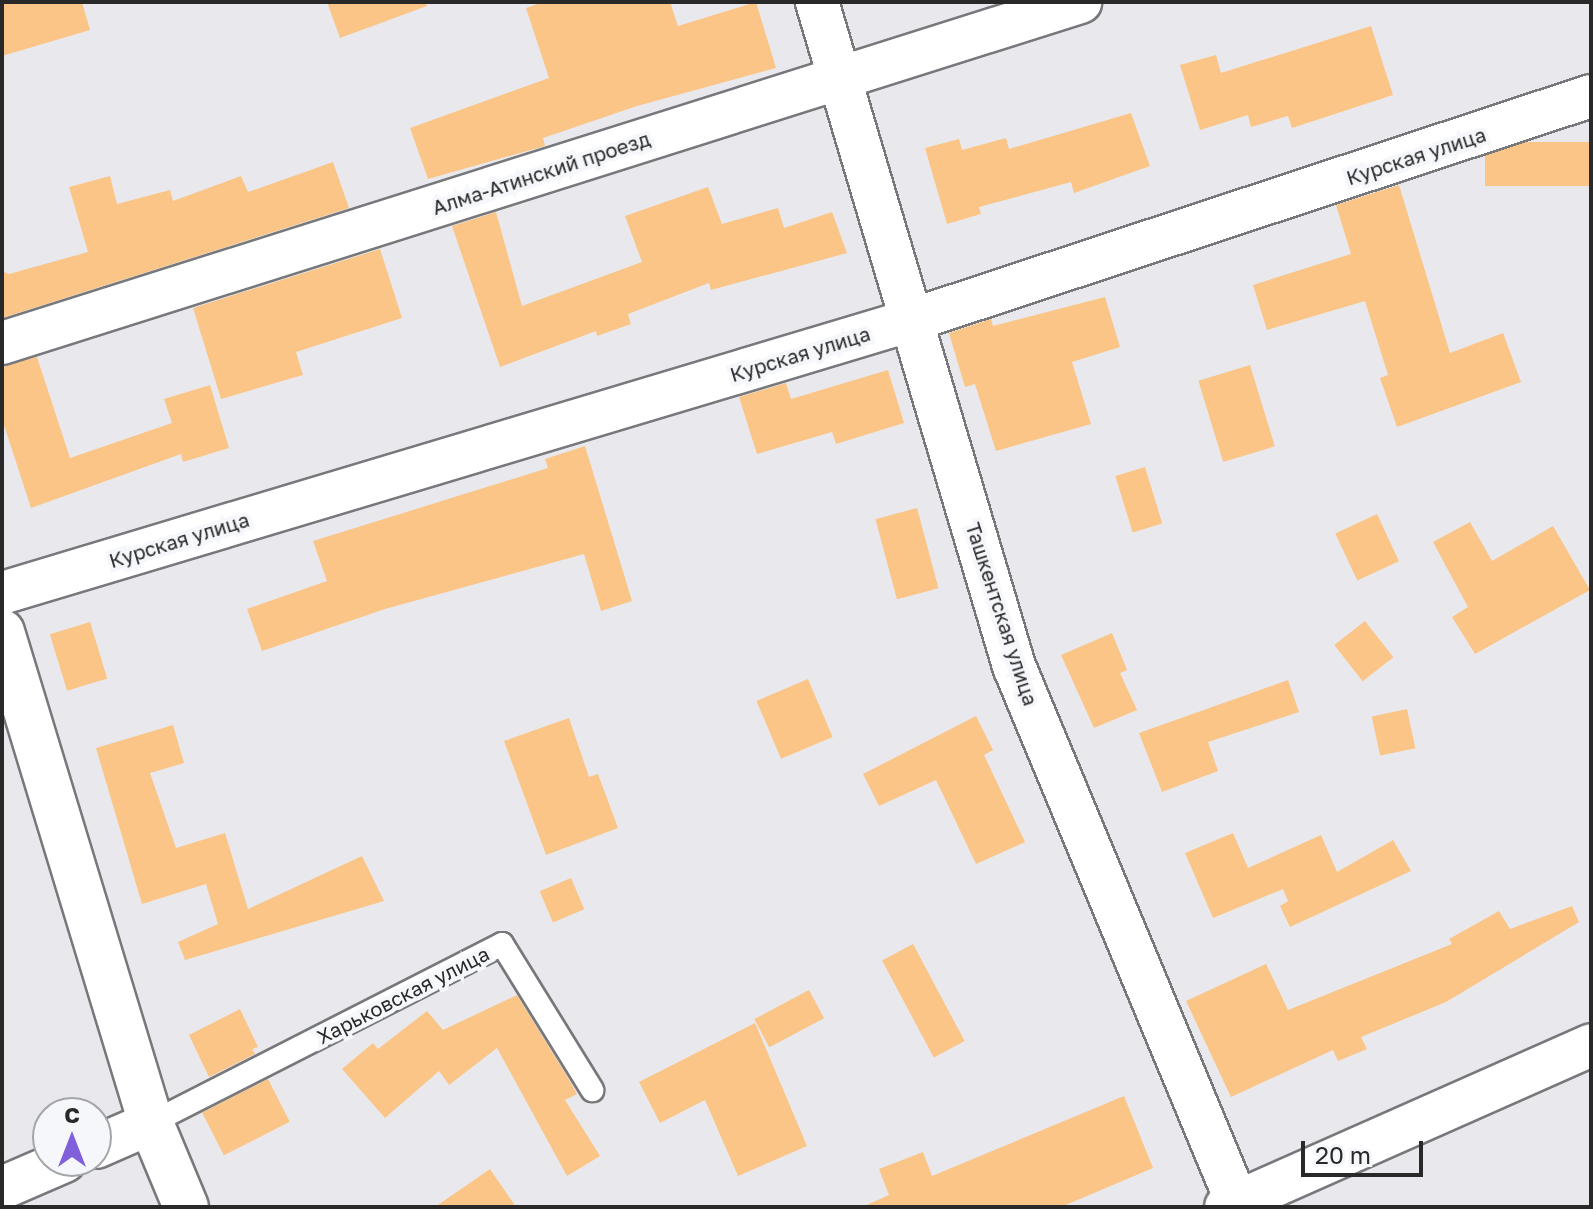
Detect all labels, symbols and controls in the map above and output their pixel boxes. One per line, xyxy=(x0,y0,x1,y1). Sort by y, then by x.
street label: Курская улица xyxy=(1343,122,1489,190)
street label: Алма-Атинский проезд xyxy=(429,126,653,220)
street label: Курская улица xyxy=(727,321,873,387)
street label: Курская улица xyxy=(106,507,252,573)
street label: Ташкентская улица xyxy=(961,519,1043,709)
street label: Харьковская улица xyxy=(313,941,493,1049)
north arrow xyxy=(32,1097,112,1177)
text: С xyxy=(64,1101,80,1128)
scale bar xyxy=(1305,1125,1427,1175)
text: 20 m xyxy=(1315,1140,1371,1169)

